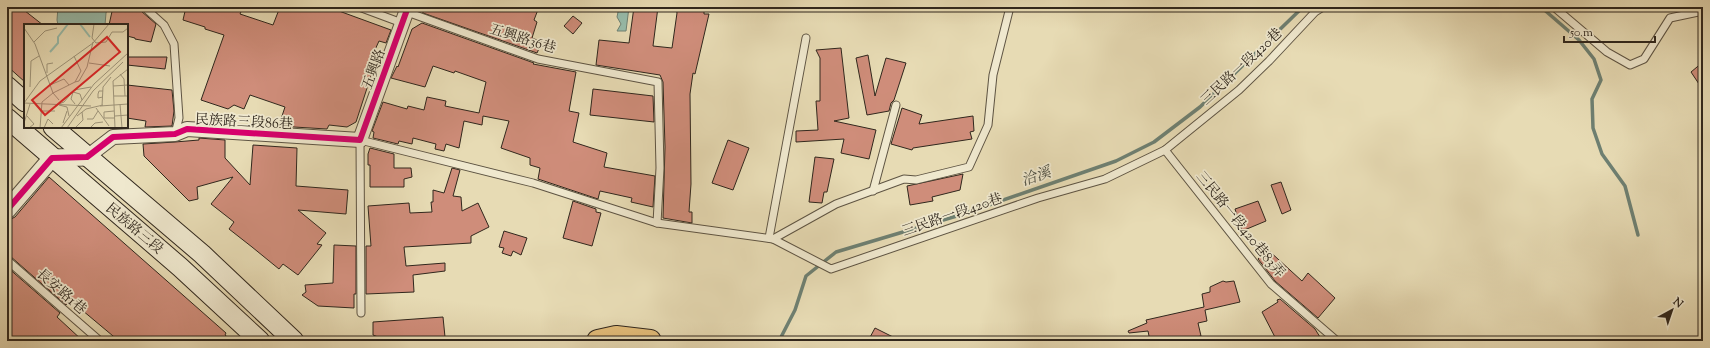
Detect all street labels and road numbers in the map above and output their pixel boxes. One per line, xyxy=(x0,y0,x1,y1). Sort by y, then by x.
street label: 五興路36巷 xyxy=(487,20,558,59)
street label: 三民路一段420巷 xyxy=(1197,24,1288,111)
street label: 五興路 xyxy=(358,47,391,93)
street label: 民族路三段86巷 xyxy=(194,110,293,136)
street label: 三民路一段420巷83弄 xyxy=(1190,168,1289,283)
street label: 三民路一段420巷 xyxy=(900,189,1006,242)
street label: 民族路三段 xyxy=(100,199,167,260)
street label: 長安路1巷 xyxy=(31,265,90,320)

